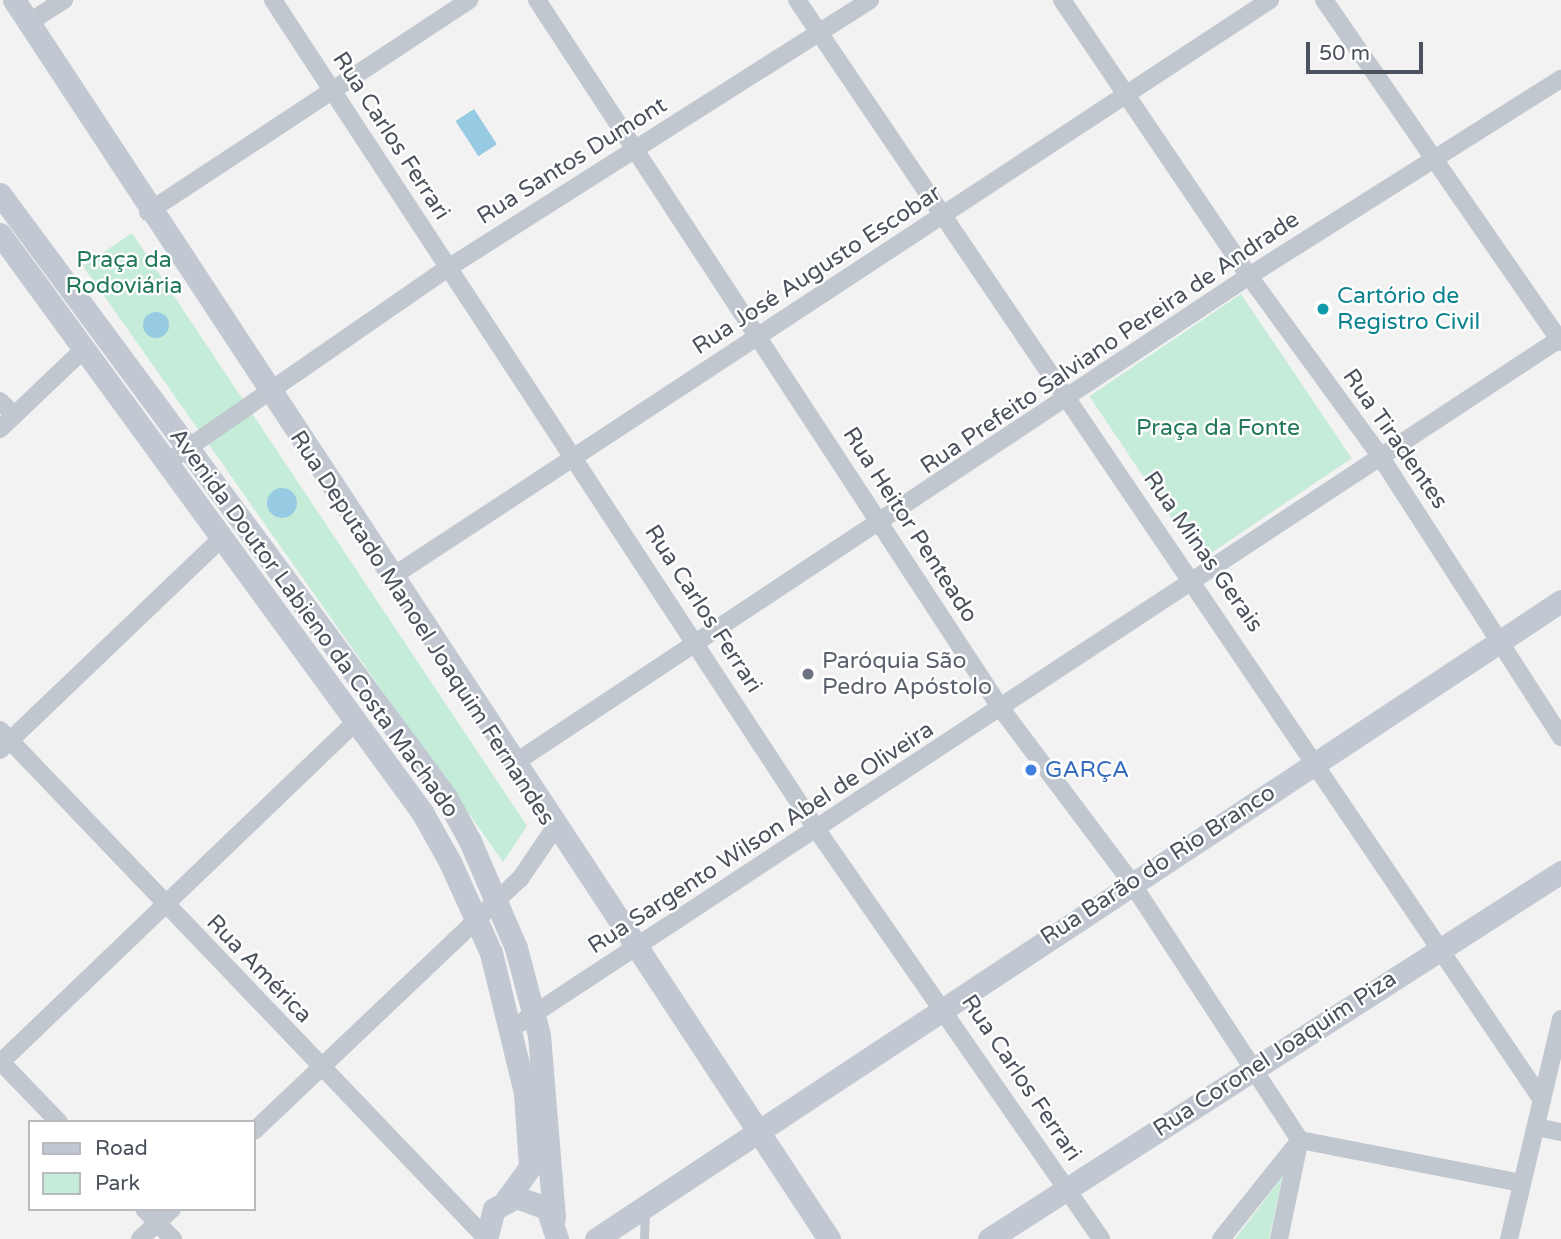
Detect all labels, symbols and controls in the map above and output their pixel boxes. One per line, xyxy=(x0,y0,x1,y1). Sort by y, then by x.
scale bar xyxy=(1309,28,1426,72)
text: 50 m xyxy=(1319,41,1370,66)
street label: Rua Carlos Ferrari xyxy=(326,47,456,225)
street label: Rua Santos Dumont xyxy=(472,91,672,231)
street label: Rua José Augusto Escobar xyxy=(687,179,947,361)
street label: Rua Prefeito Salviano Pereira de Andrade xyxy=(916,206,1304,480)
park label: Praça da Rodoviária xyxy=(65,246,183,300)
place label: Cartório de Registro Civil xyxy=(1337,282,1480,336)
marker: Cartório de Registro Civil xyxy=(1315,301,1331,317)
street label: Rua Tiradentes xyxy=(1337,364,1453,514)
park label: Praça da Fonte xyxy=(1136,414,1300,442)
street label: Rua Heitor Penteado xyxy=(836,422,984,628)
street label: Avenida Doutor Labieno da Costa Machado xyxy=(163,423,465,823)
street label: Rua Deputado Manoel Joaquim Fernandes xyxy=(284,425,560,831)
street label: Rua Minas Gerais xyxy=(1137,466,1269,638)
street label: Rua Carlos Ferrari xyxy=(638,520,768,698)
place label: Paróquia São Pedro Apóstolo xyxy=(822,647,992,701)
marker: Paróquia São Pedro Apóstolo xyxy=(800,666,816,682)
street label: Rua Sargento Wilson Abel de Oliveira xyxy=(583,716,939,960)
place label: GARÇA xyxy=(1045,756,1129,784)
marker: GARÇA xyxy=(1023,762,1039,778)
street label: Rua Barão do Rio Branco xyxy=(1036,779,1280,951)
street label: Rua América xyxy=(200,909,318,1029)
street label: Rua Coronel Joaquim Piza xyxy=(1148,965,1402,1143)
street label: Rua Carlos Ferrari xyxy=(955,989,1087,1167)
legend xyxy=(28,1120,256,1211)
text: Road xyxy=(95,1136,148,1161)
text: Park xyxy=(95,1171,140,1196)

